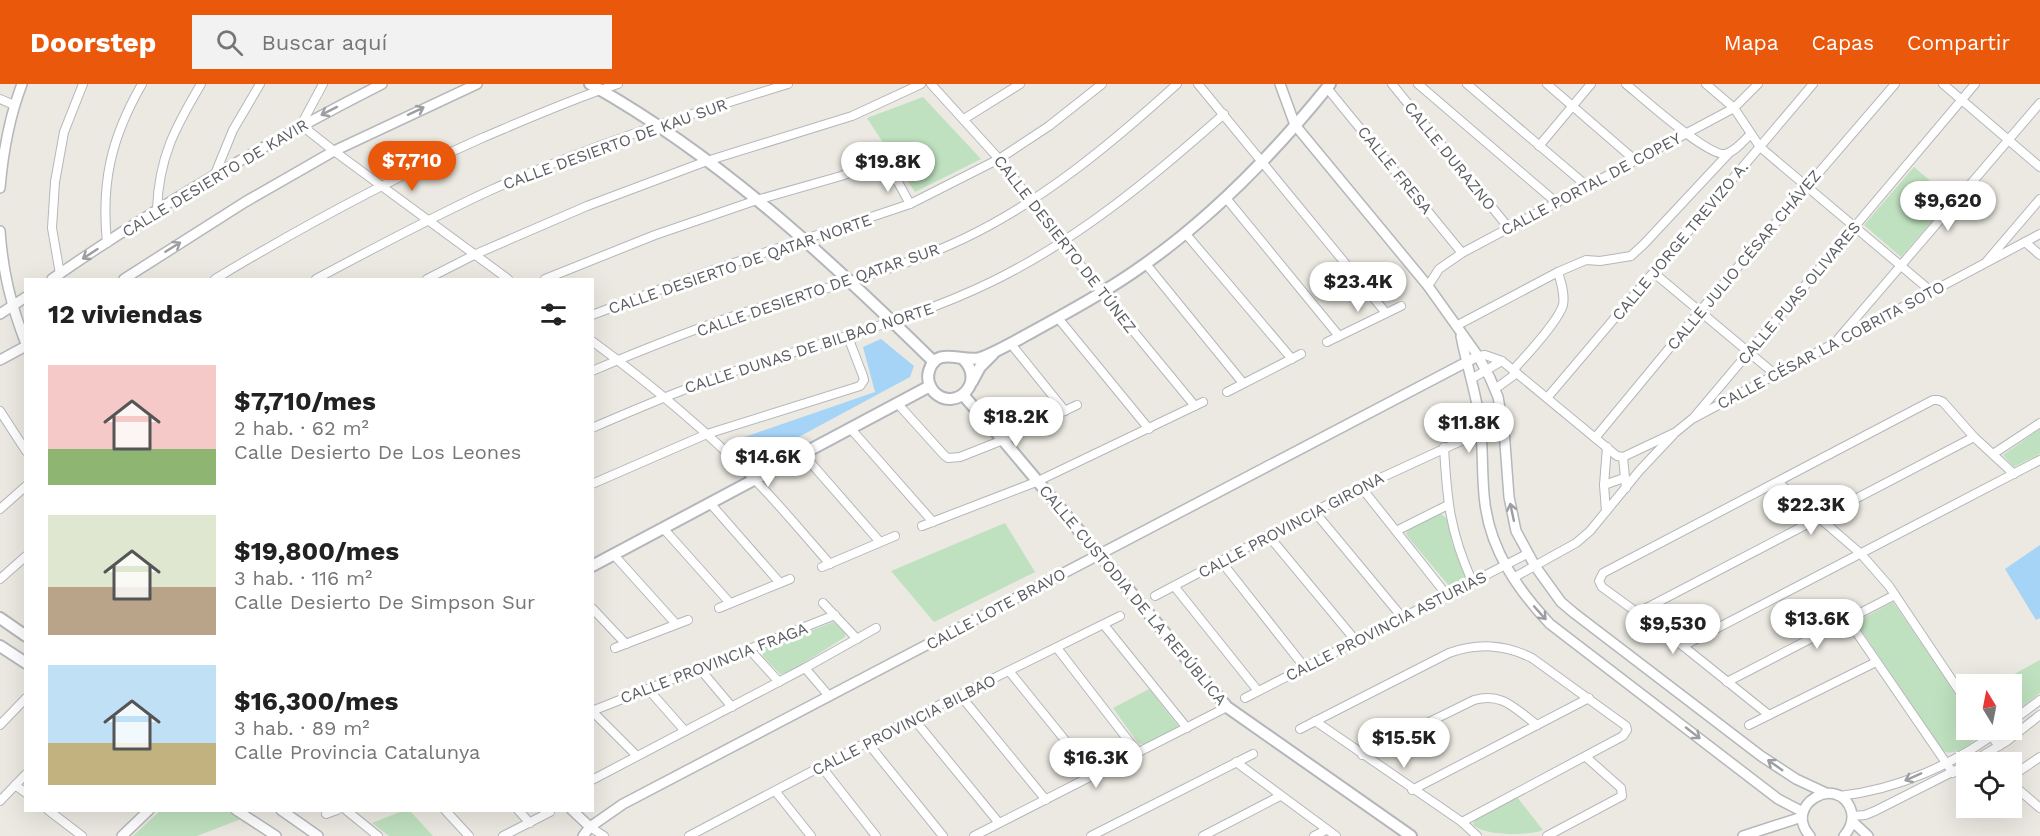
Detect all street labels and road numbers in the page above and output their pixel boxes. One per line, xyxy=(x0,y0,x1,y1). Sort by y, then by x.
street label: CALLE DESIERTO DE KAU SUR xyxy=(500,95,730,193)
street label: CALLE DURAZNO xyxy=(1400,98,1500,214)
street label: CALLE DESIERTO DE KAVIR xyxy=(119,115,311,241)
street label: CALLE FRESA xyxy=(1354,122,1437,218)
street label: CALLE PORTAL DE COPEY xyxy=(1498,128,1684,240)
street label: CALLE DESIERTO DE TÚNEZ xyxy=(990,151,1140,337)
street label: CALLE JORGE TREVIZO A. xyxy=(1608,158,1752,324)
street label: CALLE JULIO CÉSAR CHÁVEZ xyxy=(1663,166,1825,354)
street label: CALLE DESIERTO DE QATAR NORTE xyxy=(606,210,874,318)
street label: CALLE PUAS OLIVARES xyxy=(1734,218,1864,368)
street label: CALLE DESIERTO DE QATAR SUR xyxy=(694,239,942,341)
street label: CALLE CÉSAR LA COBRITA SOTO xyxy=(1714,277,1948,413)
street label: CALLE DUNAS DE BILBAO NORTE xyxy=(682,299,936,397)
street label: CALLE PROVINCIA GIRONA xyxy=(1195,468,1387,582)
street label: CALLE CUSTODIA DE LA REPÚBLICA xyxy=(1035,481,1231,709)
street label: CALLE LOTE BRAVO xyxy=(923,564,1069,654)
street label: CALLE PROVINCIA ASTURIAS xyxy=(1282,567,1490,685)
street label: CALLE PROVINCIA FRAGA xyxy=(618,618,811,708)
street label: CALLE PROVINCIA BILBAO xyxy=(809,670,999,780)

